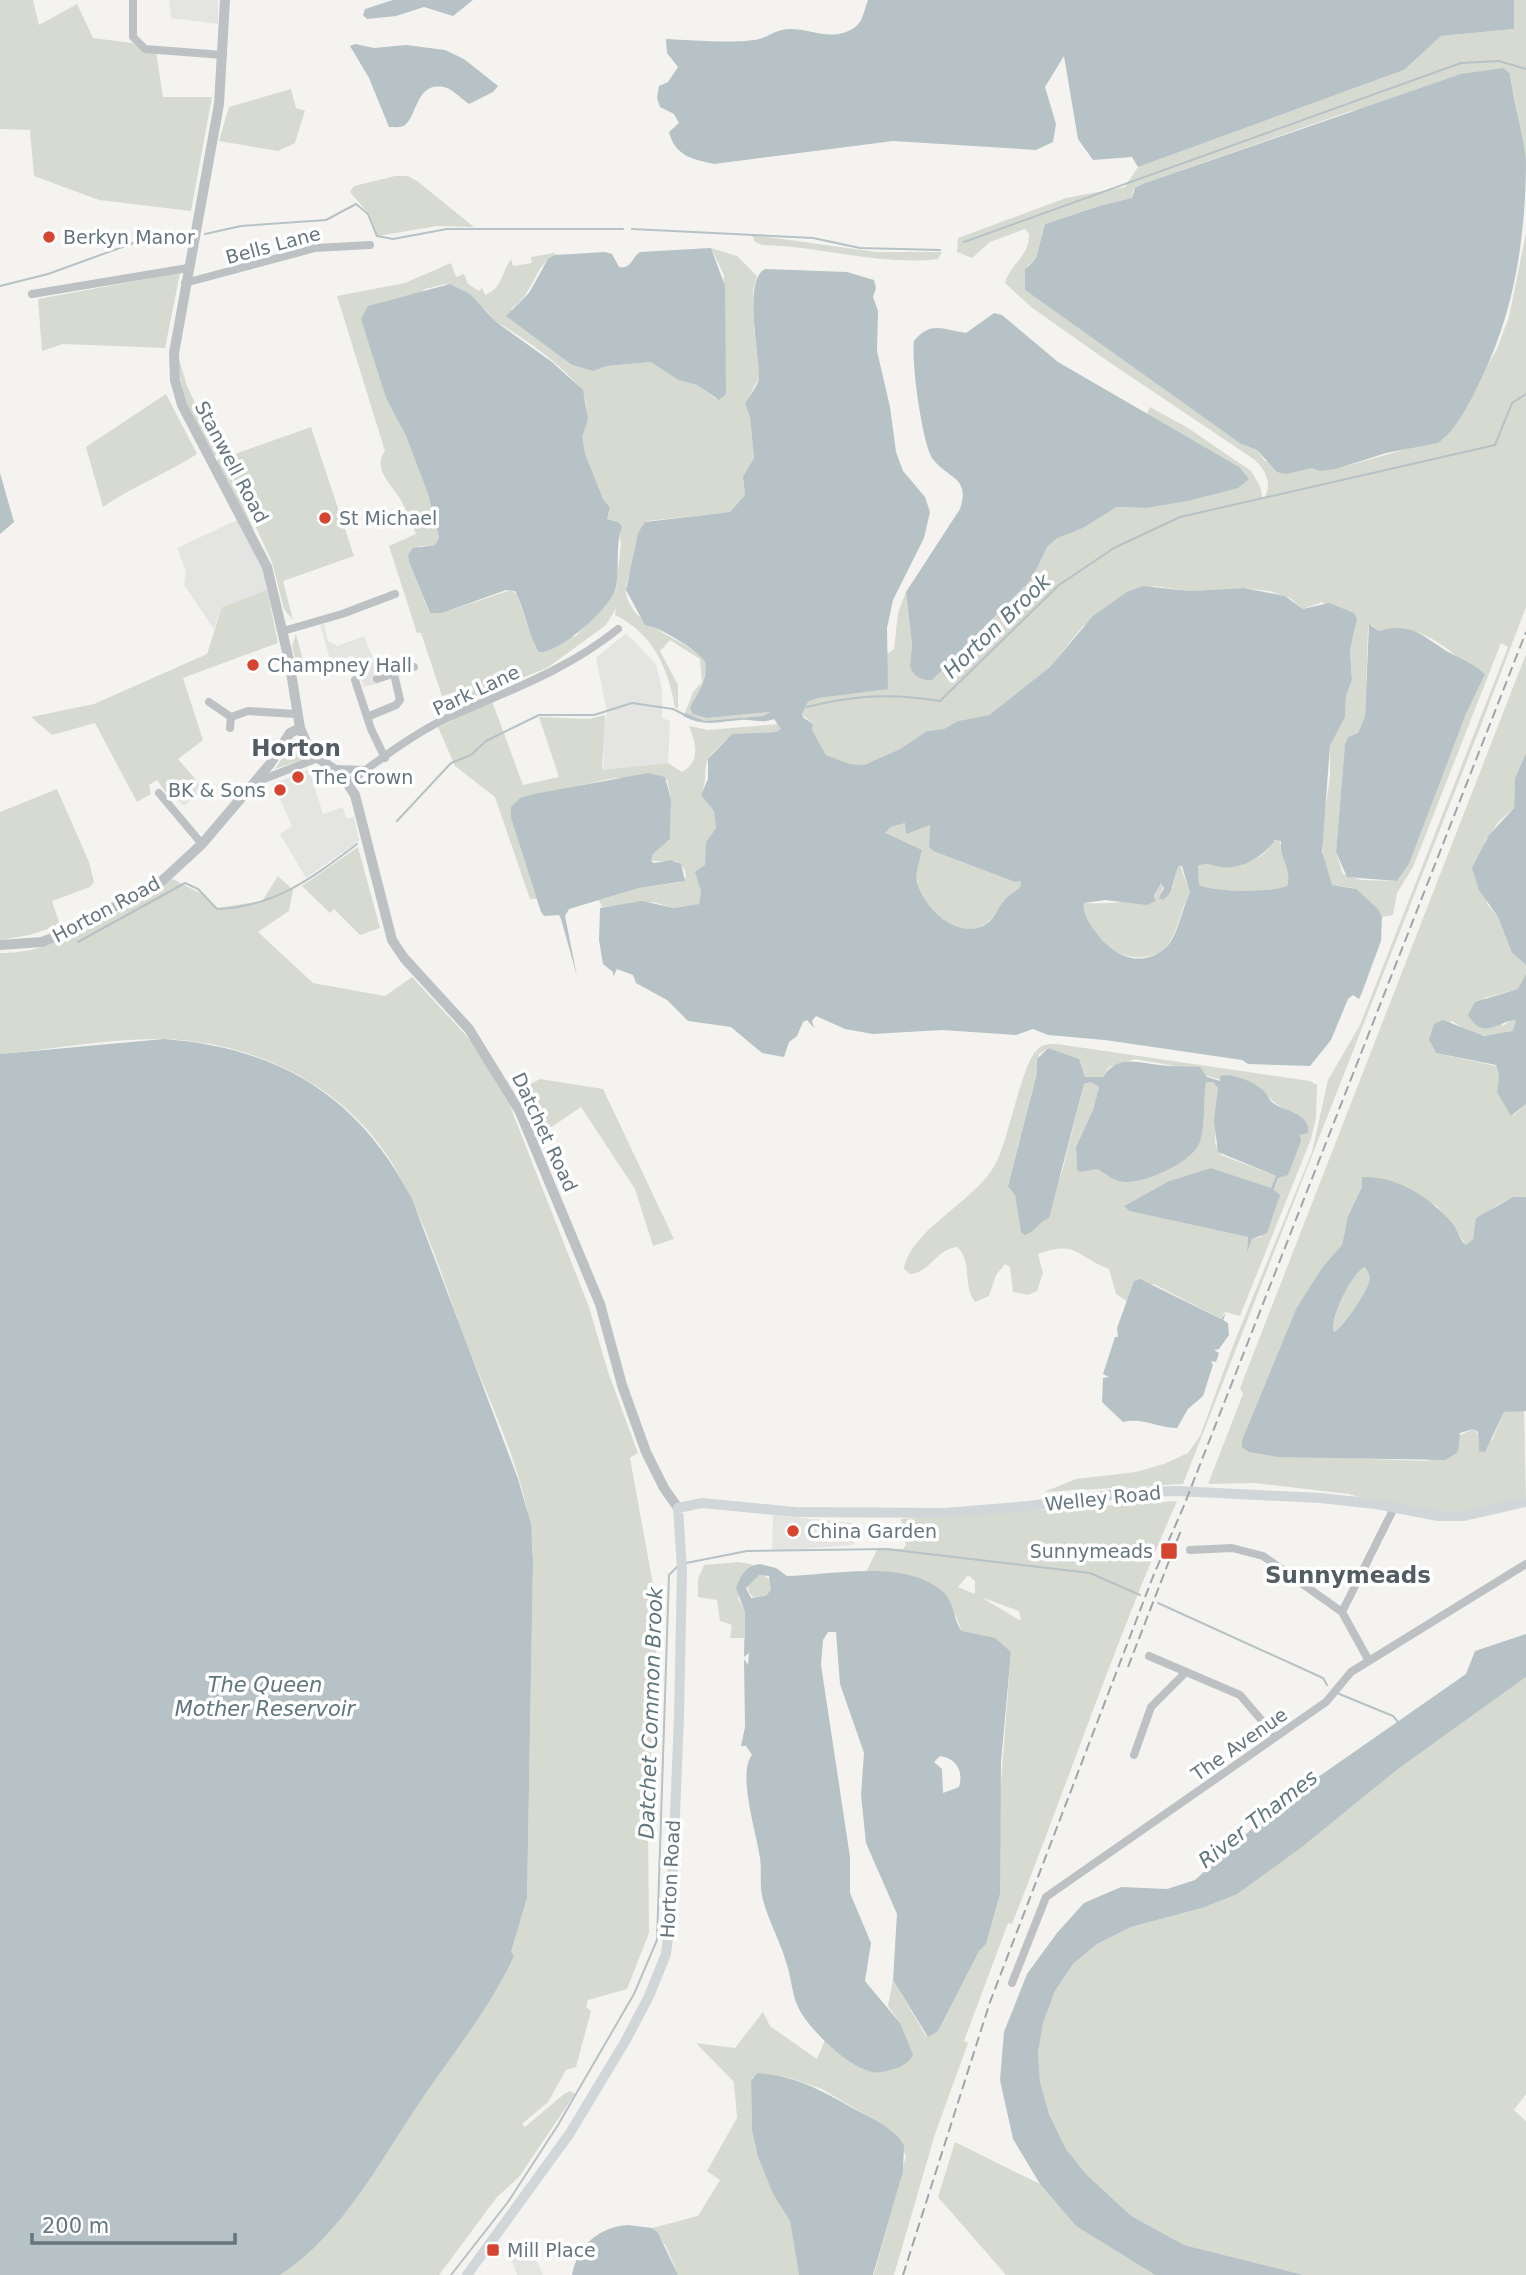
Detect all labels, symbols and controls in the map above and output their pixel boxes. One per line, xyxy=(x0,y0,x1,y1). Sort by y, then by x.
street label: Bells Lane xyxy=(223,222,323,268)
place label: Berkyn Manor xyxy=(63,226,195,248)
marker: Berkyn Manor xyxy=(41,229,57,245)
street label: Stanwell Road xyxy=(191,397,273,527)
place label: St Michael xyxy=(339,507,437,529)
marker: St Michael xyxy=(317,510,333,526)
water label: Horton Brook xyxy=(939,568,1056,683)
place label: Champney Hall xyxy=(267,654,412,676)
marker: Champney Hall xyxy=(245,657,261,673)
street label: Park Lane xyxy=(429,660,523,720)
district label: Horton xyxy=(251,735,341,761)
place label: The Crown xyxy=(311,766,413,788)
marker: The Crown xyxy=(290,769,306,785)
place label: BK & Sons xyxy=(168,779,266,801)
marker: BK & Sons xyxy=(272,782,288,798)
street label: Horton Road xyxy=(48,871,164,947)
street label: Datchet Road xyxy=(508,1069,582,1195)
street label: Welley Road xyxy=(1044,1481,1162,1515)
place label: China Garden xyxy=(807,1520,937,1542)
marker: China Garden xyxy=(785,1523,801,1539)
place label: Sunnymeads xyxy=(1030,1540,1153,1562)
marker: Sunnymeads xyxy=(1159,1541,1179,1561)
district label: Sunnymeads xyxy=(1265,1562,1431,1588)
water label: Datchet Common Brook xyxy=(635,1586,667,1839)
water label: The Queen Mother Reservoir xyxy=(175,1673,357,1721)
street label: The Avenue xyxy=(1186,1703,1291,1786)
water label: River Thames xyxy=(1194,1765,1322,1873)
street label: Horton Road xyxy=(656,1819,684,1939)
scale bar xyxy=(32,2202,234,2246)
text: 200 m xyxy=(42,2214,109,2238)
place label: Mill Place xyxy=(507,2239,596,2261)
marker: Mill Place xyxy=(485,2242,501,2258)

